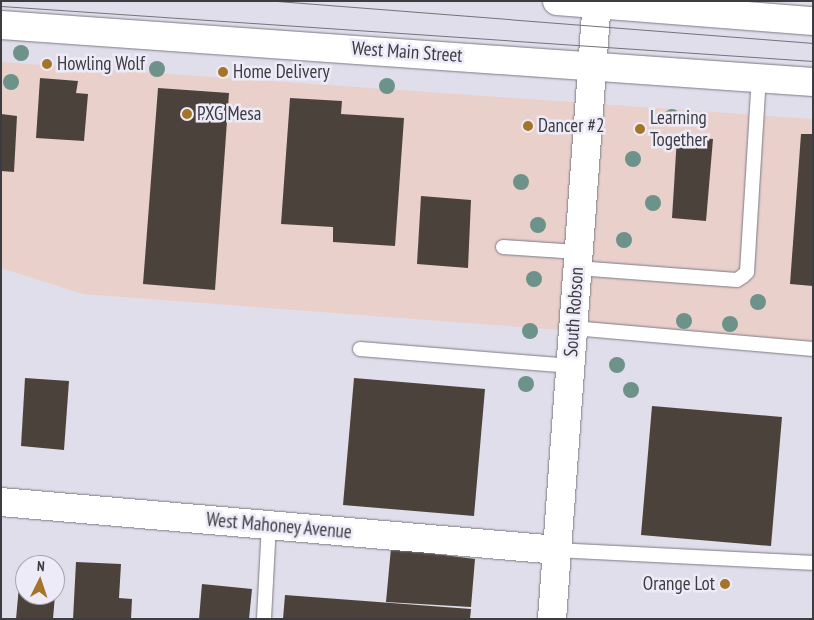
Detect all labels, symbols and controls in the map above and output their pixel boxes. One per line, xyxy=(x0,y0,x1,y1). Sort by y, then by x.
street label: West Main Street xyxy=(351,37,463,67)
place label: Howling Wolf xyxy=(57,53,145,75)
marker: Howling Wolf xyxy=(41,58,53,70)
place label: Home Delivery xyxy=(233,61,330,83)
marker: Home Delivery xyxy=(217,66,229,78)
place label: PXG Mesa xyxy=(197,103,261,125)
place label: Learning Together xyxy=(650,107,707,151)
marker: PXG Mesa xyxy=(181,108,193,120)
place label: Dancer #2 xyxy=(538,115,605,137)
marker: Dancer #2 xyxy=(522,120,534,132)
marker: Learning Together xyxy=(634,123,646,135)
street label: South Robson xyxy=(559,266,589,358)
street label: West Mahoney Avenue xyxy=(205,508,353,544)
north arrow xyxy=(15,555,65,605)
text: N xyxy=(37,557,45,575)
place label: Orange Lot xyxy=(643,573,715,595)
marker: Orange Lot xyxy=(719,578,731,590)

